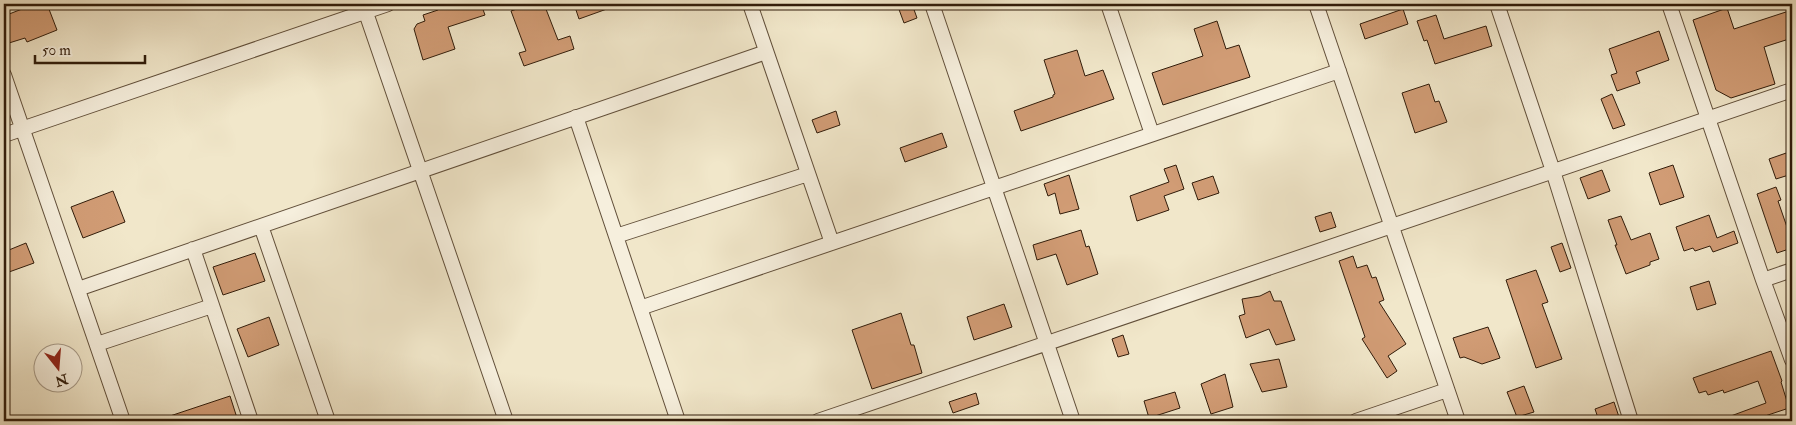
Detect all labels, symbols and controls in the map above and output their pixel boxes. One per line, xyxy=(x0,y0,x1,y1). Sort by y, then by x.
scale bar xyxy=(35,32,145,64)
text: 50 m xyxy=(42,41,71,60)
north arrow xyxy=(32,342,82,392)
text: N xyxy=(53,370,71,390)

